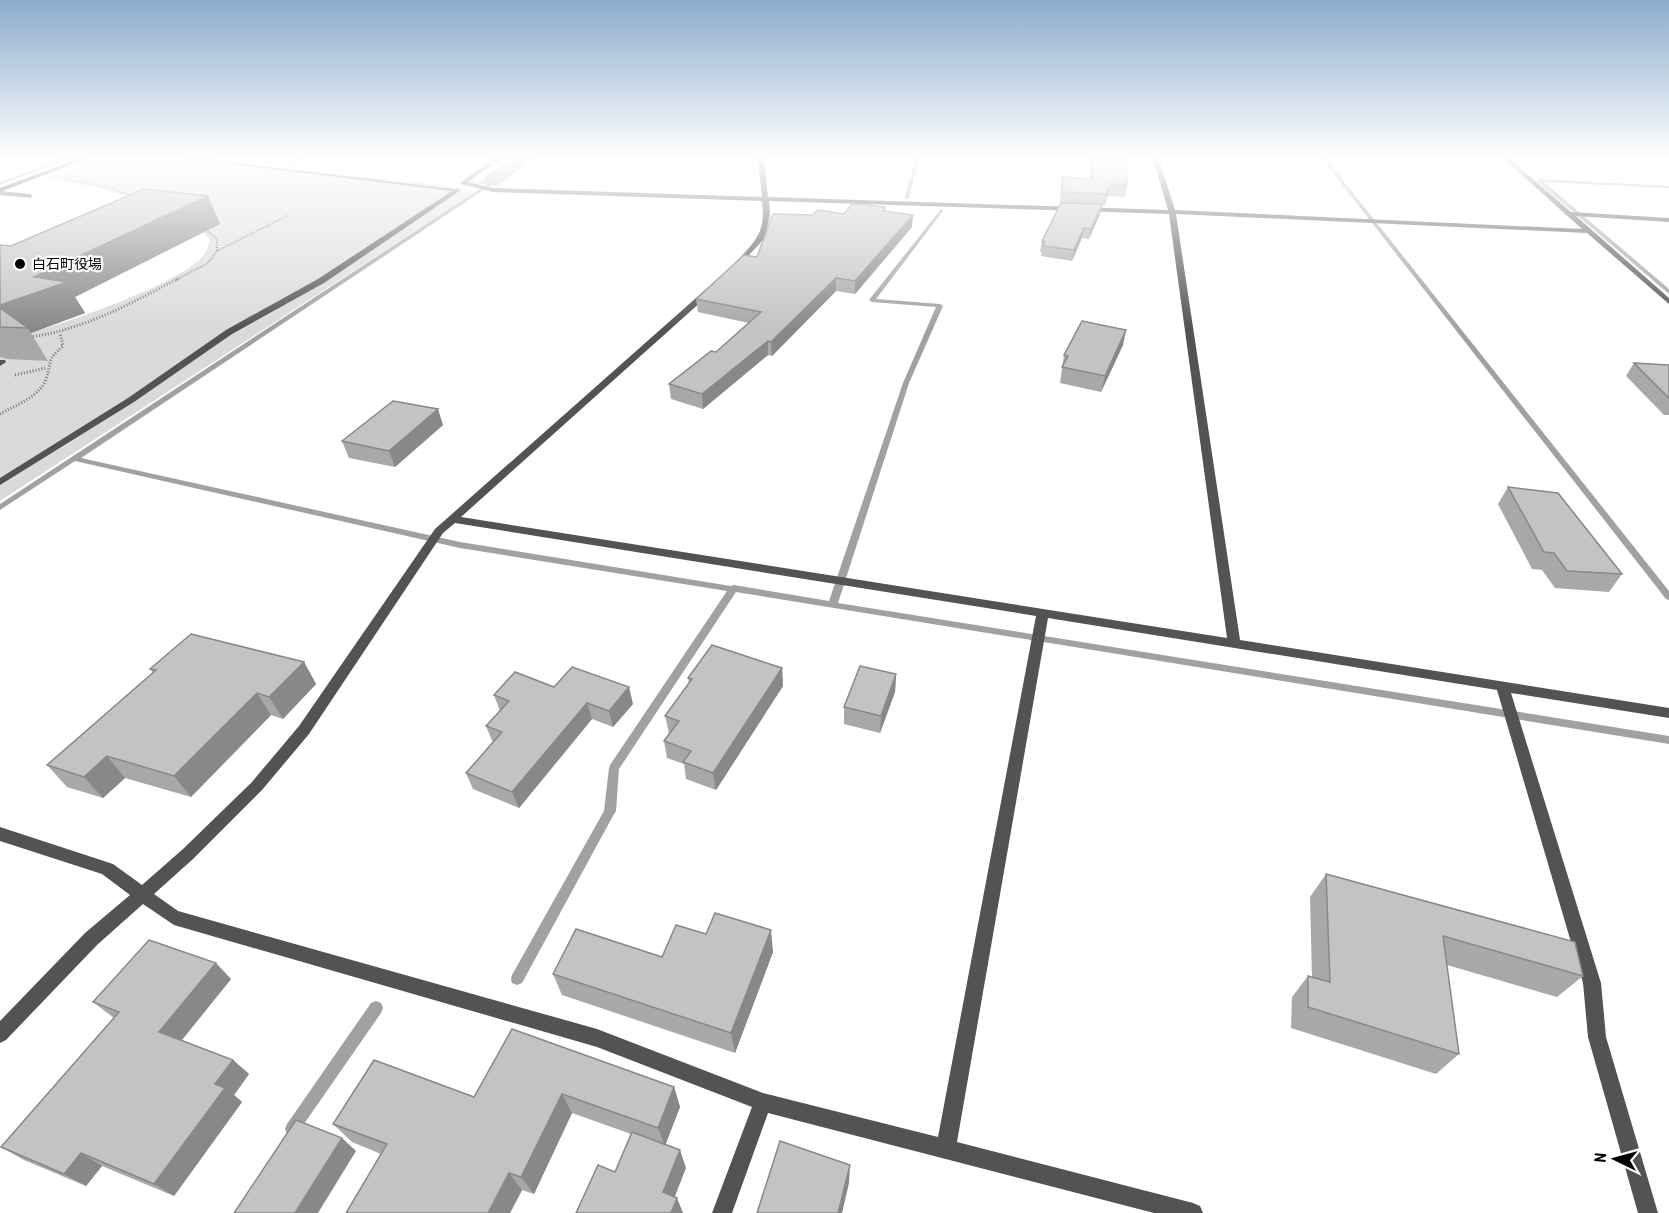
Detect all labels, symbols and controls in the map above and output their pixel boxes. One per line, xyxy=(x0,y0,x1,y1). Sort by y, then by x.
place label: 白石町役場 xyxy=(32,256,102,272)
marker: 白石町役場 xyxy=(13,257,27,271)
north arrow xyxy=(1585,1129,1645,1189)
text: N xyxy=(1591,1152,1610,1163)

